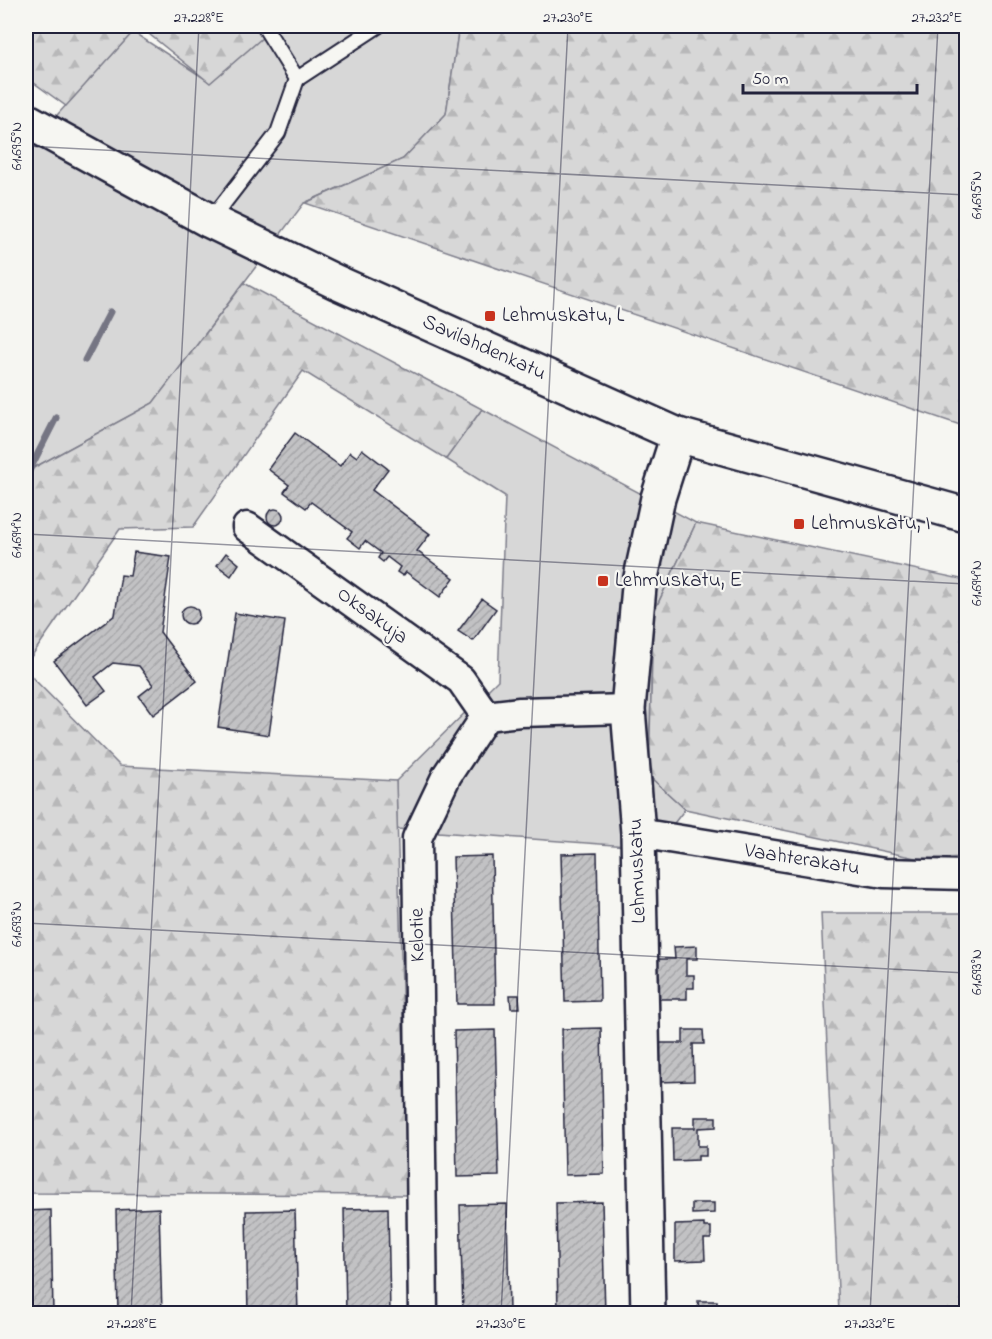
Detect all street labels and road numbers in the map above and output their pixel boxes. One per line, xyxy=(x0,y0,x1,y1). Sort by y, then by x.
street label: Savilahdenkatu xyxy=(417,307,551,389)
street label: Oksakuja xyxy=(330,580,414,652)
street label: Lehmuskatu xyxy=(621,818,655,924)
street label: Vaahterakatu xyxy=(741,836,862,884)
street label: Kelotie xyxy=(403,907,433,962)

